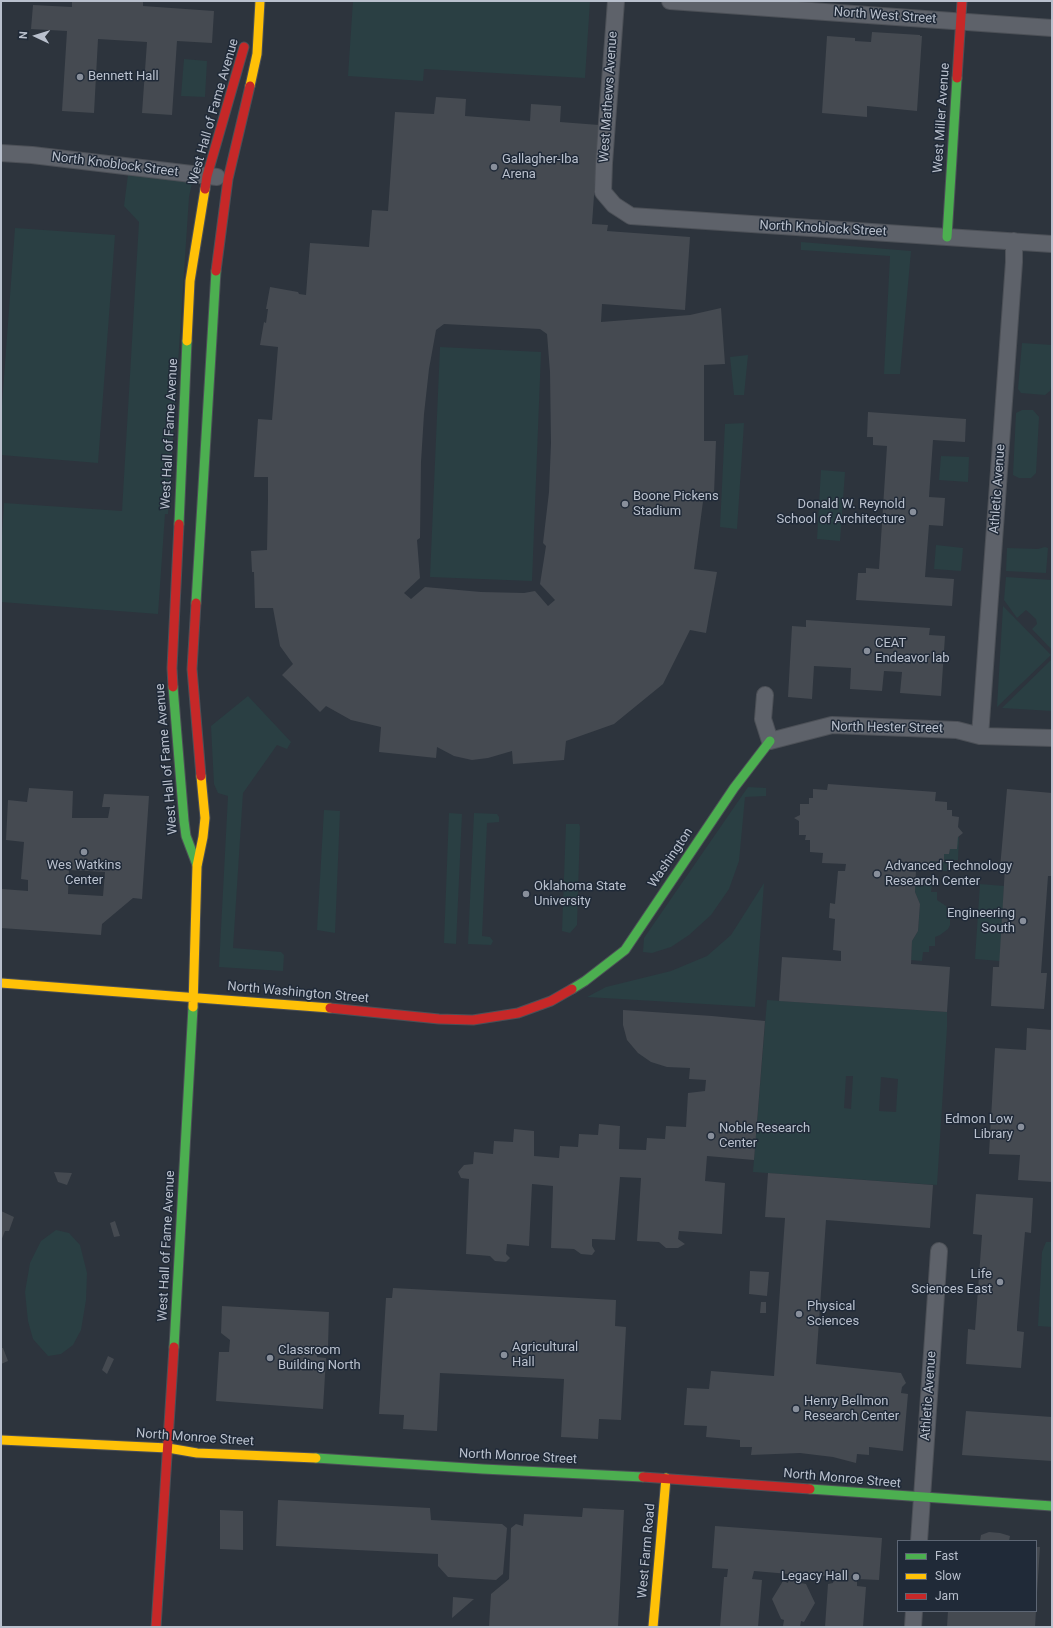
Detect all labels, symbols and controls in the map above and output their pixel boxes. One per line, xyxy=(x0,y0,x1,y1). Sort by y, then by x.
street label: North West Street xyxy=(833,5,937,27)
north arrow xyxy=(16,16,56,56)
text: N xyxy=(17,31,30,39)
street label: West Mathews Avenue xyxy=(597,31,621,163)
street label: West Hall of Fame Avenue xyxy=(186,37,242,187)
street label: West Miller Avenue xyxy=(930,62,954,174)
place label: Bennett Hall xyxy=(88,69,159,85)
marker: Bennett Hall xyxy=(75,72,85,82)
street label: North Knoblock Street xyxy=(51,149,179,181)
place label: Gallagher-Iba Arena xyxy=(502,152,579,183)
marker: Gallagher-Iba Arena xyxy=(489,162,499,172)
street label: North Knoblock Street xyxy=(759,218,887,240)
street label: West Hall of Fame Avenue xyxy=(158,358,182,510)
street label: Athletic Avenue xyxy=(987,444,1009,534)
place label: Boone Pickens Stadium xyxy=(633,489,719,520)
place label: Donald W. Reynold School of Architecture xyxy=(777,497,905,528)
marker: Boone Pickens Stadium xyxy=(620,499,630,509)
marker: Donald W. Reynold School of Architecture xyxy=(908,507,918,517)
place label: CEAT Endeavor lab xyxy=(875,636,950,667)
marker: CEAT Endeavor lab xyxy=(862,646,872,656)
street label: West Hall of Fame Avenue xyxy=(153,683,181,835)
street label: North Hester Street xyxy=(831,719,943,737)
street label: Washington xyxy=(645,825,697,891)
marker: Wes Watkins Center xyxy=(79,847,89,857)
place label: Wes Watkins Center xyxy=(47,858,121,889)
place label: Advanced Technology Research Center xyxy=(885,859,1012,890)
marker: Advanced Technology Research Center xyxy=(872,869,882,879)
place label: Oklahoma State University xyxy=(534,879,626,910)
marker: Oklahoma State University xyxy=(521,889,531,899)
place label: Engineering South xyxy=(947,906,1015,937)
marker: Engineering South xyxy=(1018,916,1028,926)
street label: North Washington Street xyxy=(226,979,370,1007)
place label: Edmon Low Library xyxy=(945,1112,1013,1143)
place label: Noble Research Center xyxy=(719,1121,810,1152)
marker: Edmon Low Library xyxy=(1016,1122,1026,1132)
marker: Noble Research Center xyxy=(706,1131,716,1141)
street label: West Hall of Fame Avenue xyxy=(155,1170,179,1322)
place label: Life Sciences East xyxy=(911,1267,992,1298)
marker: Life Sciences East xyxy=(995,1277,1005,1287)
place label: Physical Sciences xyxy=(807,1299,859,1330)
marker: Physical Sciences xyxy=(794,1309,804,1319)
place label: Agricultural Hall xyxy=(512,1340,578,1371)
place label: Classroom Building North xyxy=(278,1343,361,1374)
marker: Agricultural Hall xyxy=(499,1350,509,1360)
street label: Athletic Avenue xyxy=(918,1351,940,1441)
marker: Classroom Building North xyxy=(265,1353,275,1363)
place label: Henry Bellmon Research Center xyxy=(804,1394,899,1425)
marker: Henry Bellmon Research Center xyxy=(791,1404,801,1414)
street label: North Monroe Street xyxy=(136,1426,254,1450)
street label: North Monroe Street xyxy=(459,1446,577,1468)
street label: North Monroe Street xyxy=(782,1466,902,1492)
street label: West Farm Road xyxy=(635,1503,659,1599)
legend xyxy=(897,1540,1037,1612)
text: Fast xyxy=(935,1549,958,1563)
place label: Legacy Hall xyxy=(781,1569,848,1585)
text: Slow xyxy=(935,1569,961,1583)
marker: Legacy Hall xyxy=(851,1572,861,1582)
text: Jam xyxy=(935,1589,959,1603)

